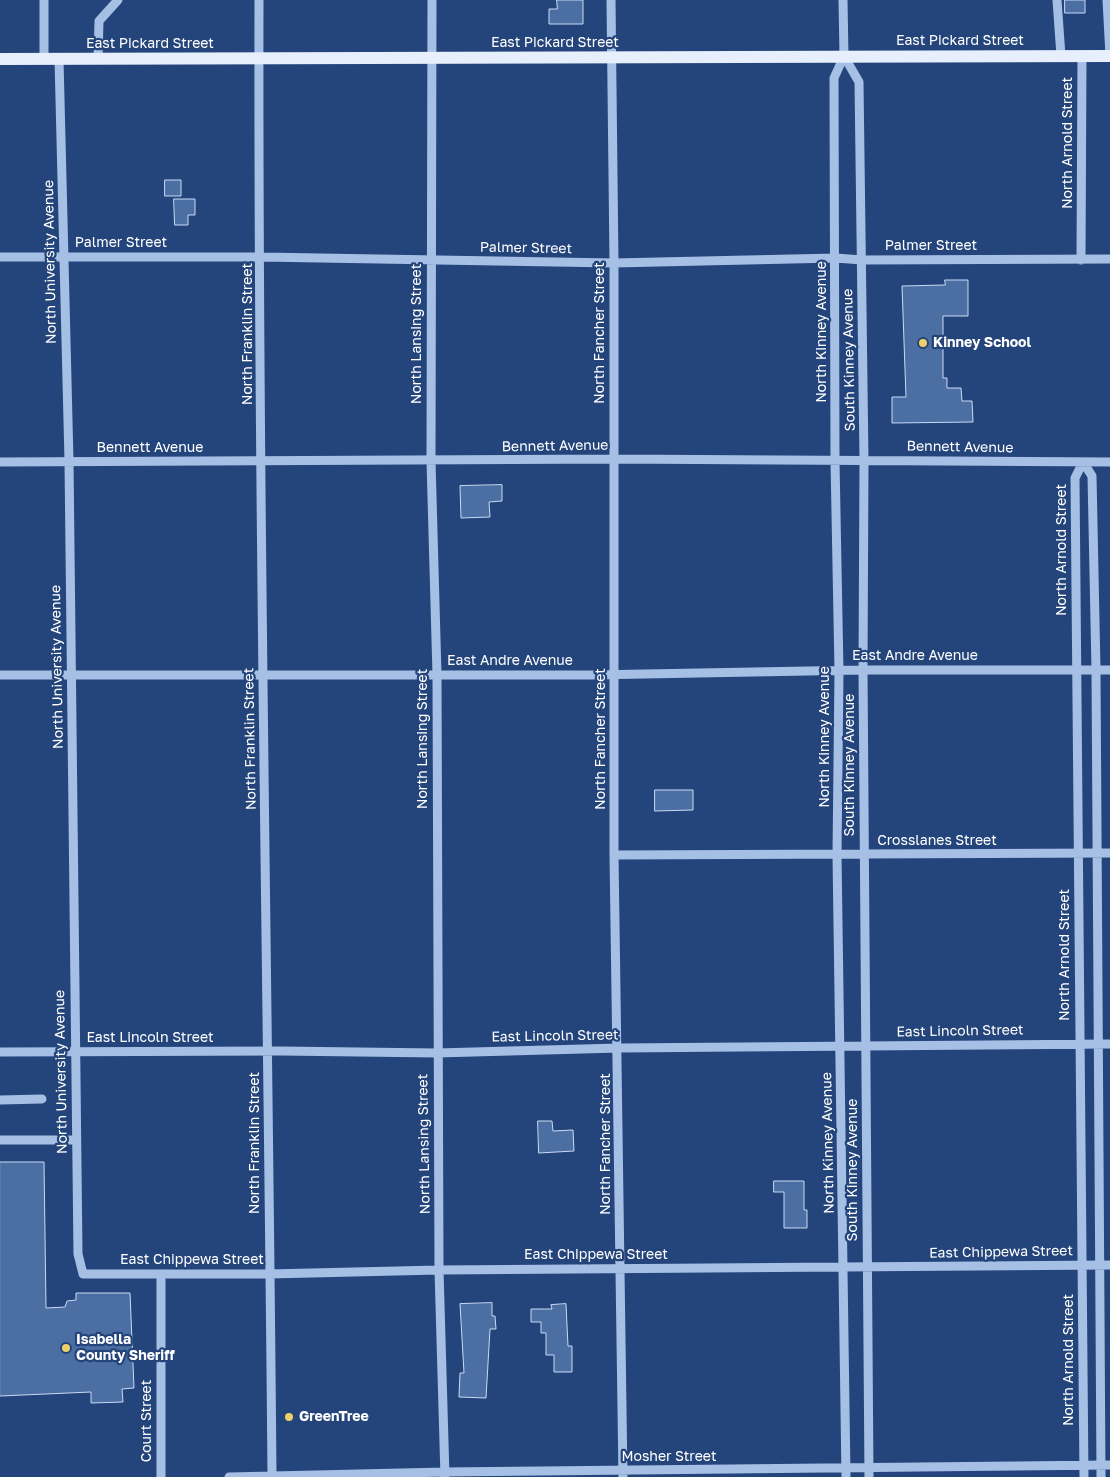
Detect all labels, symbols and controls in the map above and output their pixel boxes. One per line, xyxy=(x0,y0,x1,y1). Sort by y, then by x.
street label: East Pickard Street xyxy=(896,33,1024,49)
street label: East Pickard Street xyxy=(491,35,619,51)
street label: East Pickard Street xyxy=(86,36,214,52)
street label: North Arnold Street xyxy=(1060,77,1076,209)
street label: North University Avenue xyxy=(40,180,60,344)
street label: Palmer Street xyxy=(75,235,167,251)
street label: Palmer Street xyxy=(885,238,977,254)
street label: Palmer Street xyxy=(480,239,572,257)
street label: North Kinney Avenue xyxy=(814,261,830,403)
street label: North Fancher Street xyxy=(592,262,608,404)
street label: North Franklin Street xyxy=(240,263,256,405)
street label: North Lansing Street xyxy=(409,264,425,404)
street label: South Kinney Avenue xyxy=(839,288,859,432)
place label: Kinney School xyxy=(933,335,1031,351)
marker: Kinney School xyxy=(917,337,929,349)
street label: Bennett Avenue xyxy=(501,437,609,455)
street label: Bennett Avenue xyxy=(906,438,1014,456)
street label: Bennett Avenue xyxy=(97,440,203,456)
street label: North Arnold Street xyxy=(1054,484,1070,616)
street label: North University Avenue xyxy=(47,585,67,749)
street label: East Andre Avenue xyxy=(852,648,978,664)
street label: East Andre Avenue xyxy=(447,653,573,669)
street label: North Kinney Avenue xyxy=(817,666,833,808)
street label: North Franklin Street xyxy=(240,668,260,810)
street label: North Fancher Street xyxy=(593,668,609,810)
street label: North Lansing Street xyxy=(415,669,431,809)
street label: South Kinney Avenue xyxy=(842,694,858,836)
street label: Crosslanes Street xyxy=(877,833,997,849)
street label: North Arnold Street xyxy=(1057,889,1073,1021)
street label: North University Avenue xyxy=(51,990,71,1154)
street label: East Lincoln Street xyxy=(896,1021,1024,1041)
street label: East Lincoln Street xyxy=(491,1026,619,1046)
street label: East Lincoln Street xyxy=(86,1030,214,1046)
street label: North Franklin Street xyxy=(247,1072,263,1214)
street label: North Kinney Avenue xyxy=(818,1072,838,1214)
street label: North Fancher Street xyxy=(598,1073,614,1215)
street label: North Lansing Street xyxy=(414,1074,434,1214)
street label: South Kinney Avenue xyxy=(845,1099,861,1241)
street label: East Chippewa Street xyxy=(929,1242,1073,1262)
street label: East Chippewa Street xyxy=(524,1247,668,1263)
street label: East Chippewa Street xyxy=(120,1252,264,1268)
street label: North Arnold Street xyxy=(1061,1294,1077,1426)
place label: Isabella County Sheriff xyxy=(76,1332,175,1364)
marker: Isabella County Sheriff xyxy=(60,1342,72,1354)
street label: Court Street xyxy=(139,1380,155,1462)
place label: GreenTree xyxy=(299,1409,369,1425)
marker: GreenTree xyxy=(283,1411,295,1423)
street label: Mosher Street xyxy=(622,1449,716,1465)

